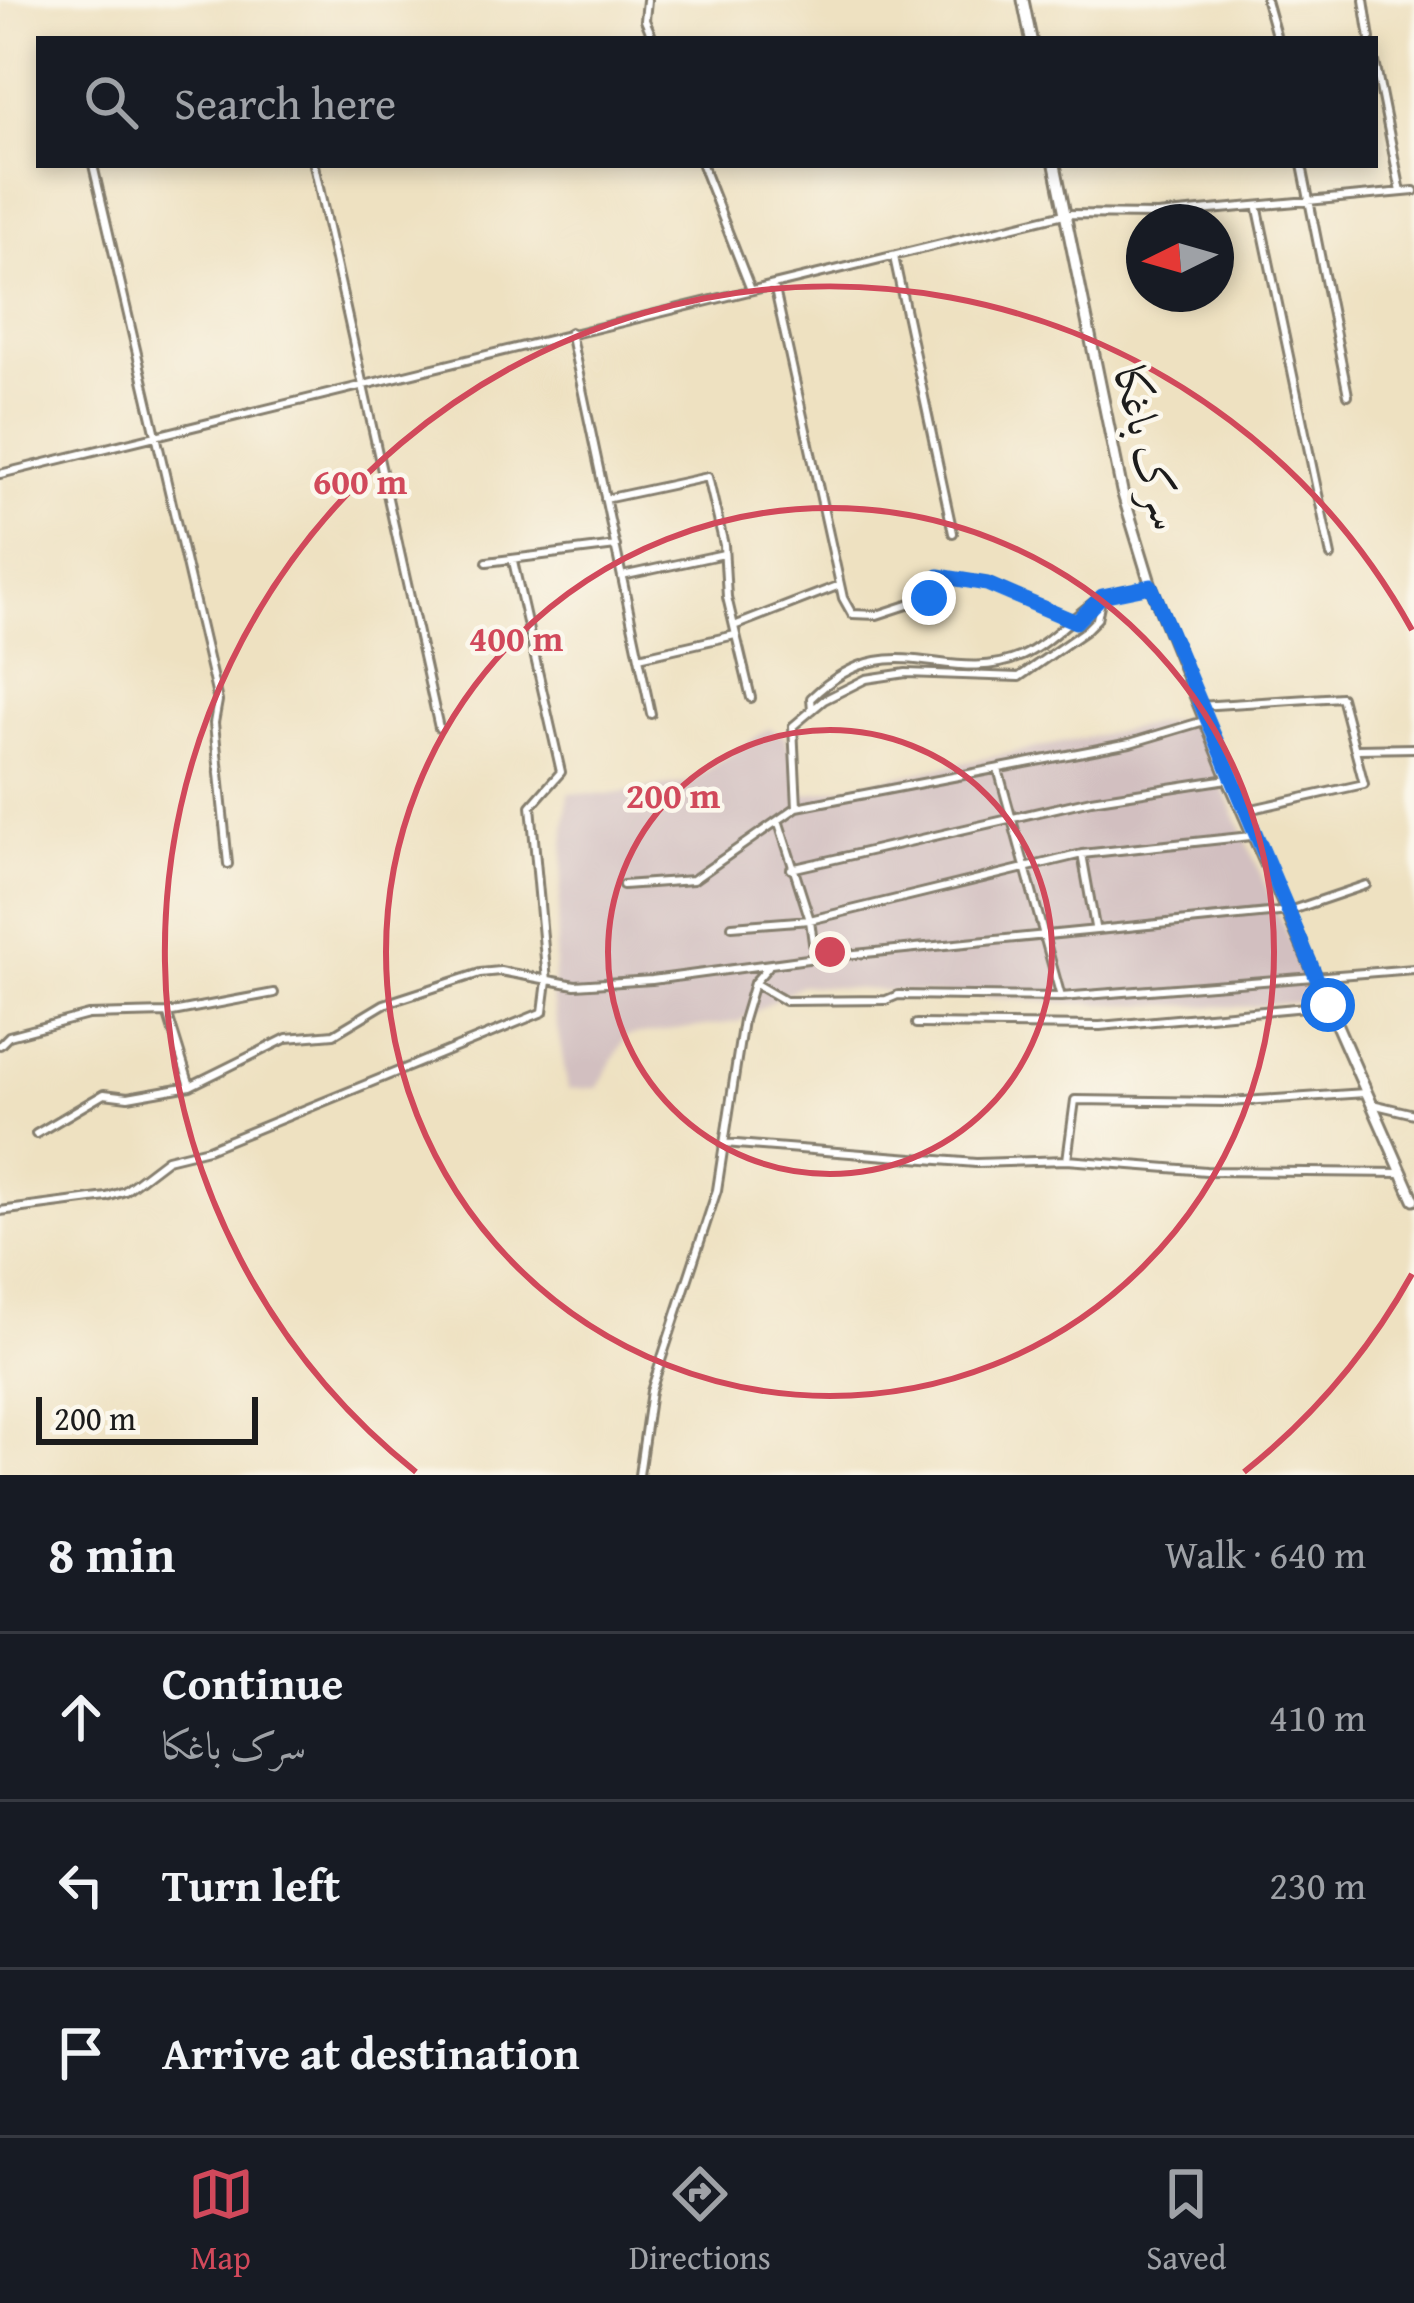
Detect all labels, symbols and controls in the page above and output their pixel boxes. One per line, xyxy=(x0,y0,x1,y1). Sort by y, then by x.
search box xyxy=(36,36,1378,168)
icon: search xyxy=(78,69,144,135)
text: Search here xyxy=(174,70,396,135)
north arrow xyxy=(1126,204,1234,312)
street label: سرک باغکا xyxy=(1098,359,1202,537)
text: 600 m xyxy=(313,454,408,507)
route end xyxy=(902,571,956,625)
text: 400 m xyxy=(469,611,564,664)
text: 200 m xyxy=(626,768,721,821)
centre of rings xyxy=(809,931,851,973)
route start xyxy=(1301,978,1355,1032)
scale bar xyxy=(36,1391,258,1444)
text: 200 m xyxy=(54,1394,136,1442)
text: 8 min xyxy=(48,1516,175,1591)
text: Walk · 640 m xyxy=(1165,1525,1366,1582)
text: Continue xyxy=(162,1650,343,1715)
icon: ahead xyxy=(48,1684,114,1750)
text: 410 m xyxy=(1269,1688,1366,1745)
text: سرک باغکا xyxy=(162,1716,306,1773)
icon: left xyxy=(48,1852,114,1918)
text: Turn left xyxy=(162,1852,340,1917)
text: 230 m xyxy=(1269,1856,1366,1913)
icon: arrive xyxy=(48,2020,114,2086)
text: Arrive at destination xyxy=(162,2020,580,2085)
tab: Map xyxy=(188,2161,254,2281)
tab: Directions xyxy=(629,2161,771,2281)
tab: Saved xyxy=(1146,2161,1226,2281)

